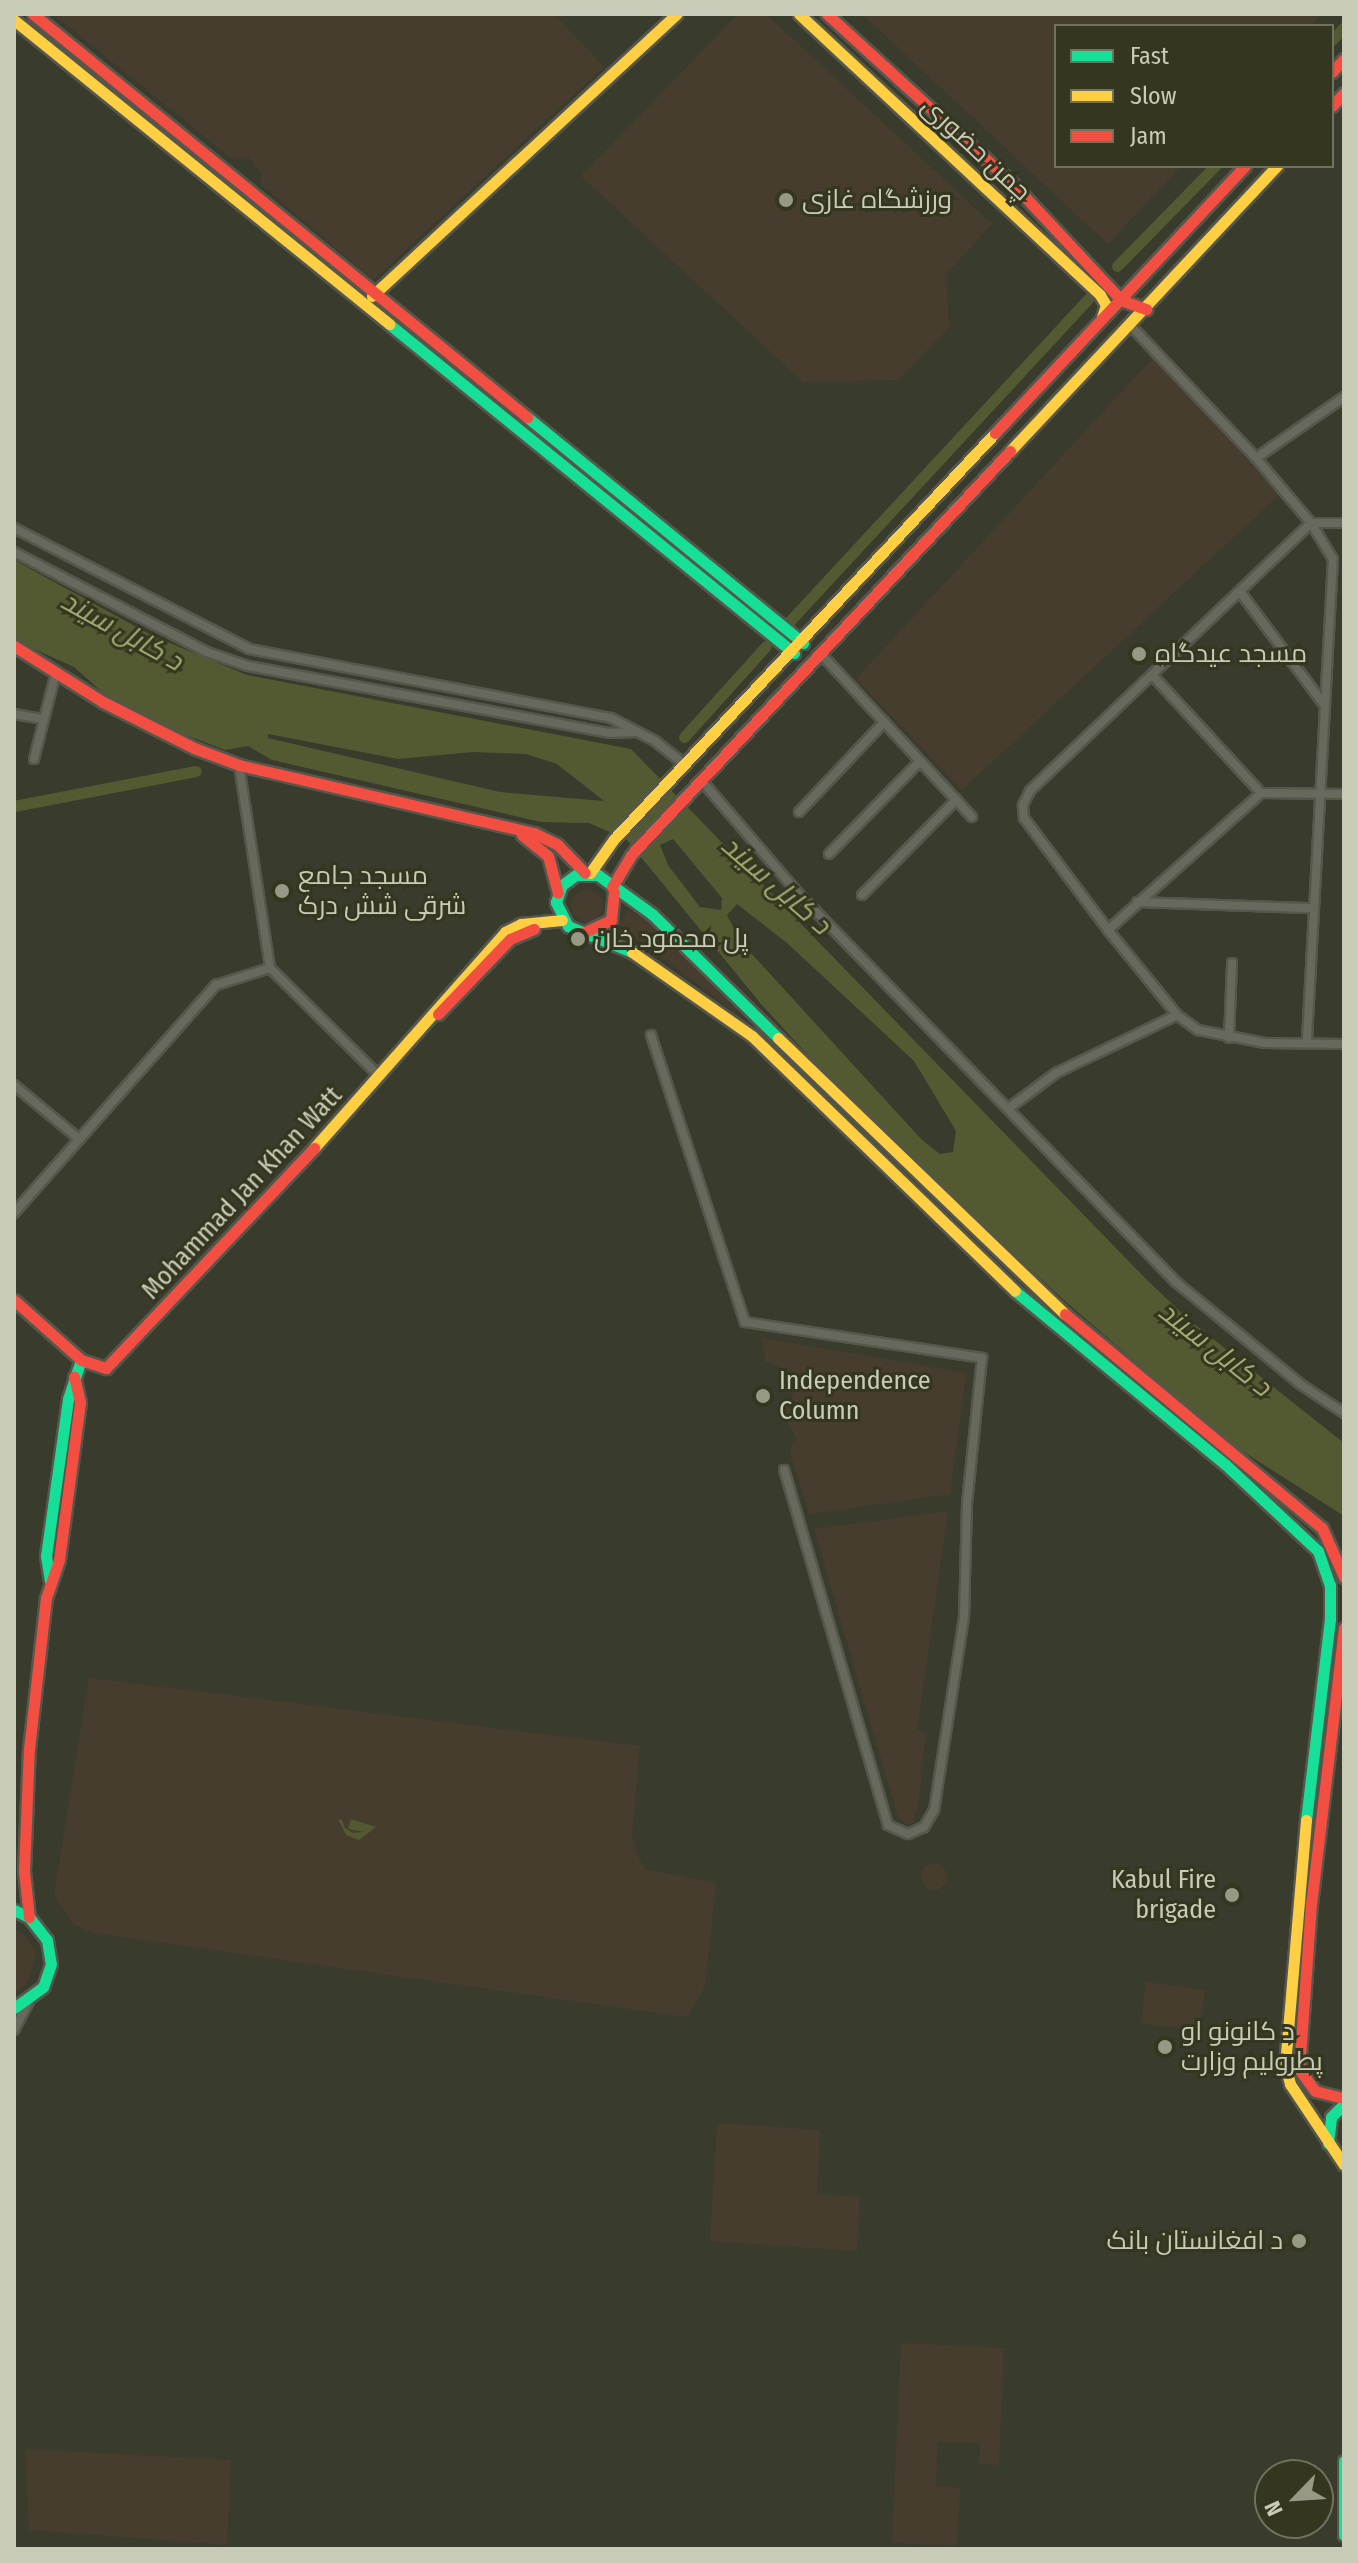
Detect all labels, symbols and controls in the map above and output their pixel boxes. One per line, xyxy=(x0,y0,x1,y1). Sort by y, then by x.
legend xyxy=(1054,24,1334,168)
text: Fast xyxy=(1130,42,1169,70)
text: Slow xyxy=(1130,82,1176,110)
street label: چمن حضوری xyxy=(915,91,1037,207)
text: Jam xyxy=(1130,122,1167,150)
place label: ورزشگاه غازی xyxy=(802,184,952,216)
marker: ورزشگاه غازی xyxy=(777,191,795,209)
water label: د کابل سيند xyxy=(55,584,189,678)
place label: مسجد عیدگاه xyxy=(1155,638,1307,670)
marker: مسجد عیدگاه xyxy=(1130,645,1148,663)
water label: د کابل سيند xyxy=(714,828,838,942)
place label: مسجد جامع شرقی شش درک xyxy=(298,860,466,922)
marker: مسجد جامع شرقی شش درک xyxy=(273,882,291,900)
place label: پل محمود خان xyxy=(594,923,748,955)
marker: پل محمود خان xyxy=(569,930,587,948)
street label: Mohammad Jan Khan Watt xyxy=(135,1080,349,1306)
water label: د کابل سيند xyxy=(1152,1295,1278,1403)
place label: Independence Column xyxy=(779,1365,931,1426)
marker: Independence Column xyxy=(754,1387,772,1405)
place label: Kabul Fire brigade xyxy=(1111,1864,1216,1926)
marker: Kabul Fire brigade xyxy=(1223,1886,1241,1904)
place label: د کانونو او پطرولیم وزارت xyxy=(1181,2016,1323,2078)
marker: د کانونو او پطرولیم وزارت xyxy=(1156,2038,1174,2056)
place label: د افغانستان بانک xyxy=(1107,2225,1283,2257)
marker: د افغانستان بانک xyxy=(1290,2232,1308,2250)
north arrow xyxy=(1254,2459,1334,2539)
text: N xyxy=(1259,2497,1289,2520)

